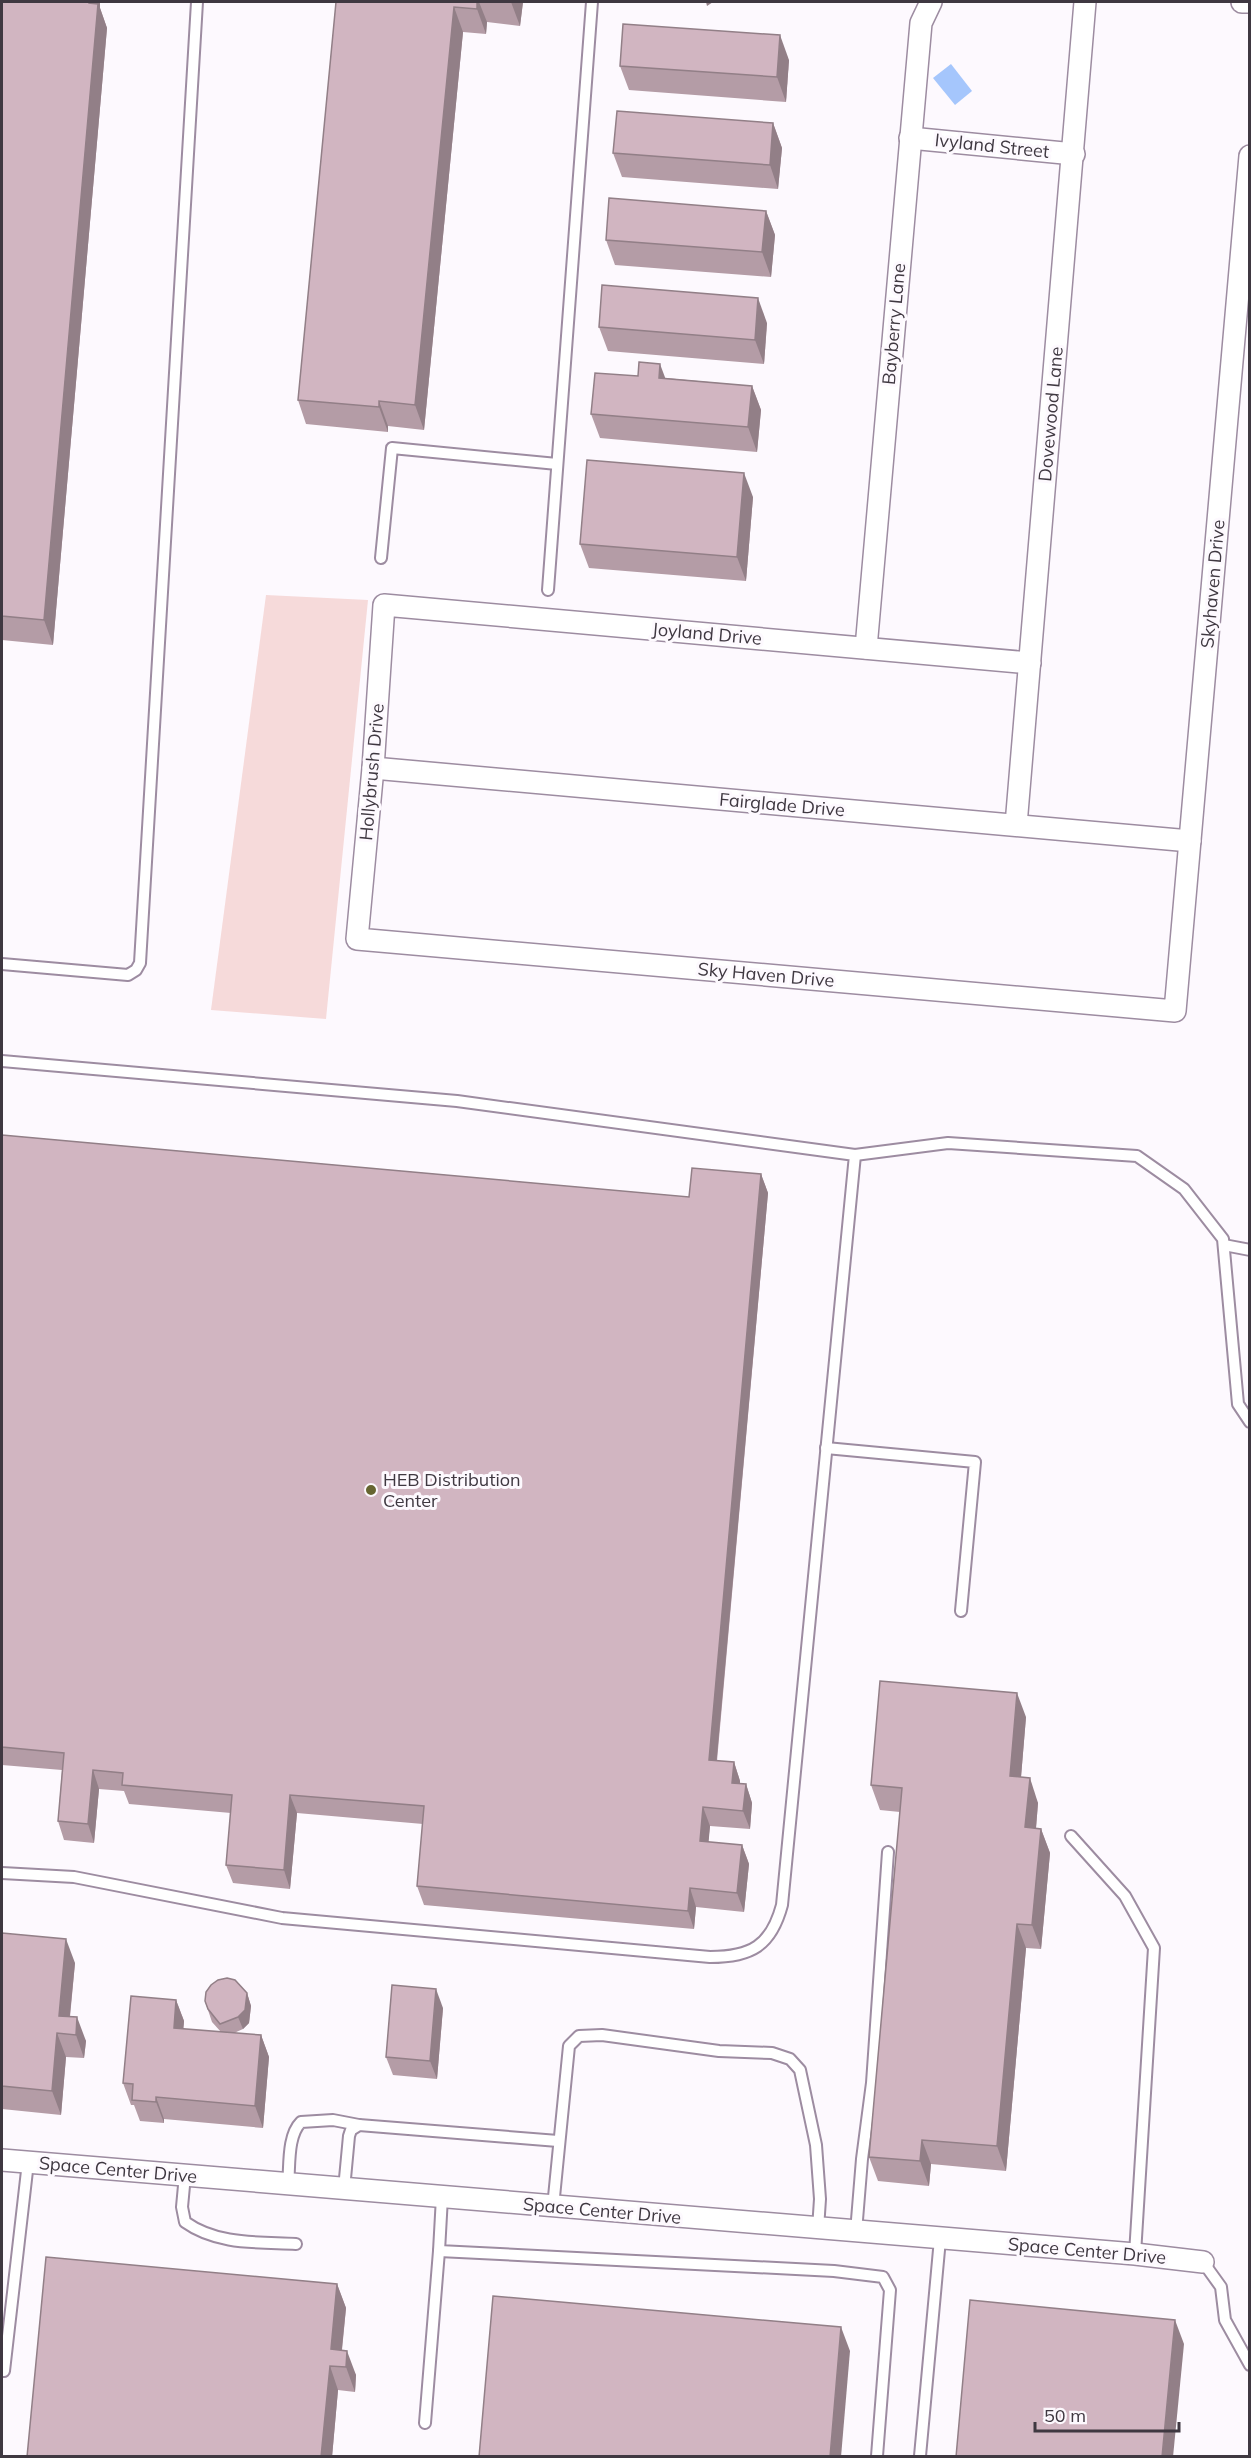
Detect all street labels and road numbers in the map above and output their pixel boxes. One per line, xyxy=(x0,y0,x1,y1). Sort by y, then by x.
street label: Ivyland Street xyxy=(934,128,1050,163)
street label: Bayberry Lane xyxy=(877,262,910,386)
street label: Dovewood Lane xyxy=(1033,346,1068,482)
street label: Skyhaven Drive xyxy=(1195,519,1230,649)
street label: Joyland Drive xyxy=(651,617,763,650)
street label: Hollybrush Drive xyxy=(354,702,389,841)
street label: Fairglade Drive xyxy=(718,788,846,821)
street label: Sky Haven Drive xyxy=(697,957,835,992)
street label: Space Center Drive xyxy=(38,2151,198,2188)
street label: Space Center Drive xyxy=(522,2192,682,2229)
street label: Space Center Drive xyxy=(1007,2232,1167,2269)

